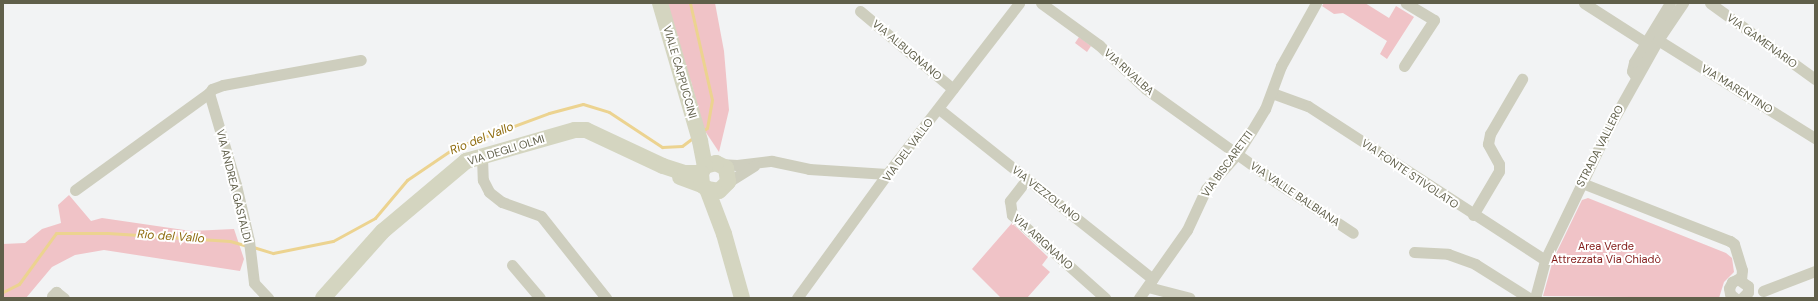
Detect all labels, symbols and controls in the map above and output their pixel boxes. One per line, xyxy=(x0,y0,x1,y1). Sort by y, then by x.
street label: VIA GAMENARIO xyxy=(1724,11,1800,71)
street label: VIA ALBUGNANO xyxy=(870,17,944,83)
street label: VIALE CAPPUCCINI xyxy=(660,24,700,120)
street label: VIA RIVALBA xyxy=(1101,46,1157,98)
street label: VIA MARENTINO xyxy=(1699,62,1775,116)
street label: STRADA VALLERO xyxy=(1574,103,1626,189)
street label: VIA DEL VALLO xyxy=(880,116,936,184)
water label: Rio del Vallo xyxy=(448,120,516,158)
street label: VIA ANDREA GASTALDI xyxy=(214,128,254,244)
street label: VIA BISCARETTI xyxy=(1199,128,1255,200)
street label: VIA DEGLI OLMI xyxy=(466,132,546,168)
street label: VIA FONTE STIVOLATO xyxy=(1359,137,1461,211)
street label: VIA VALLE BALBIANA xyxy=(1248,159,1342,229)
street label: VIA VEZZOLANO xyxy=(1009,163,1083,225)
street label: VIA ARIGNANO xyxy=(1010,212,1076,272)
water label: Rio del Vallo xyxy=(137,227,205,247)
park label: Area Verde Attrezzata Via Chiadò xyxy=(1551,240,1661,266)

